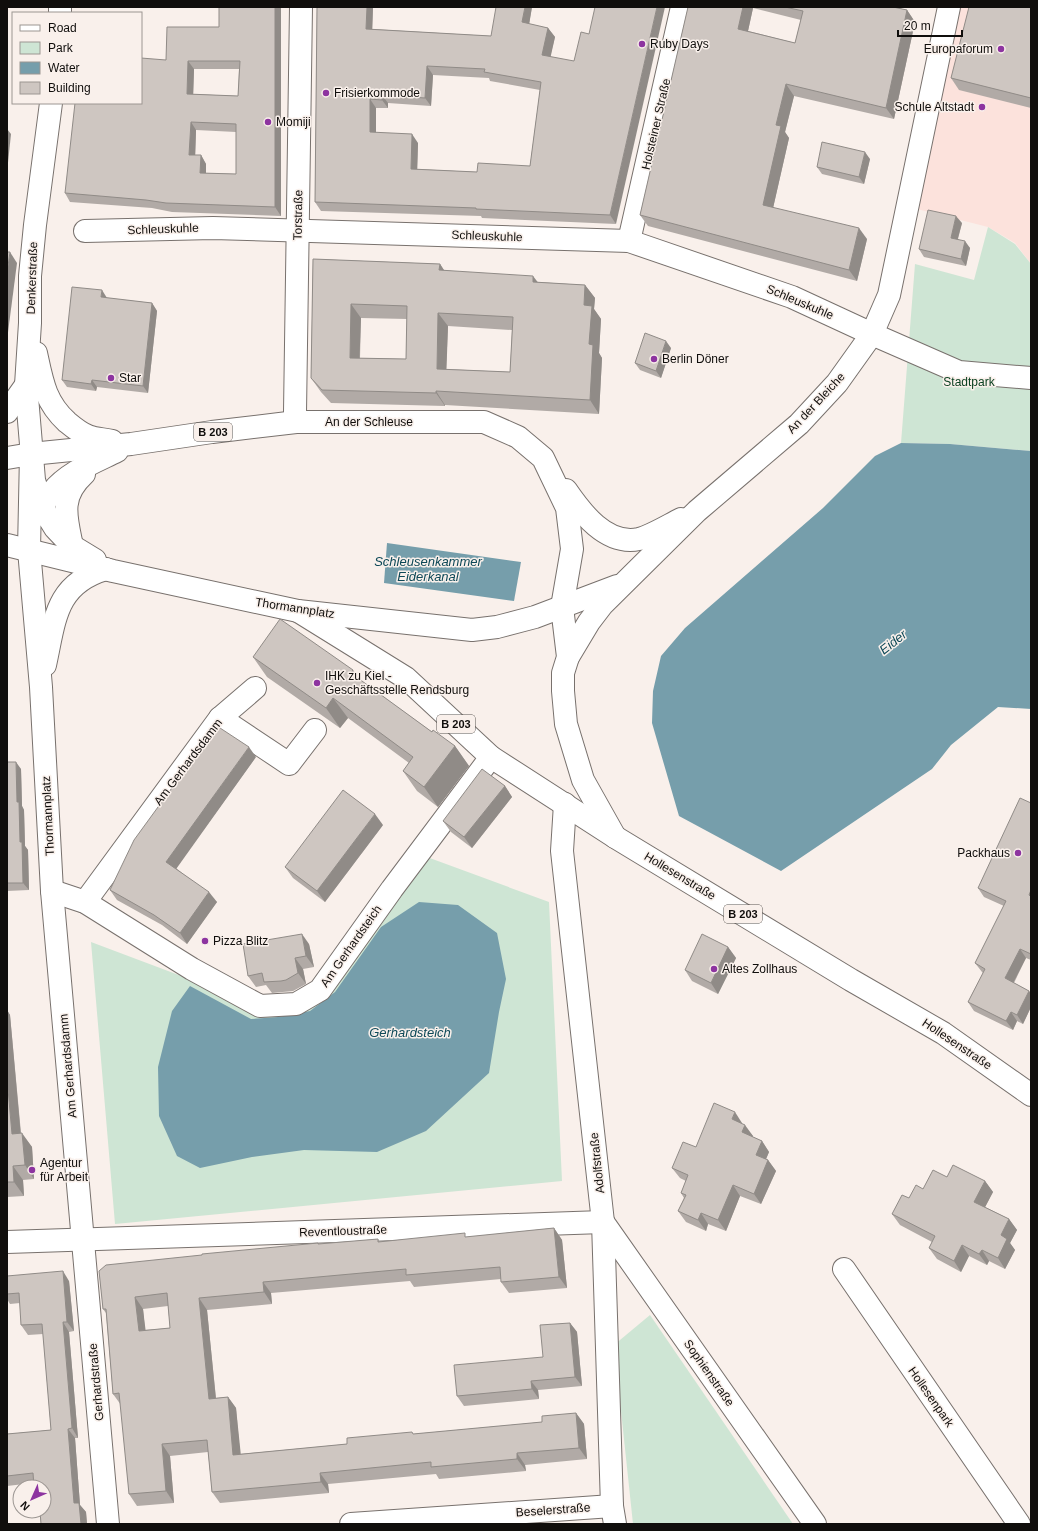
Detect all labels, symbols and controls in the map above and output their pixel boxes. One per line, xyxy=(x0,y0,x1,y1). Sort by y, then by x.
legend xyxy=(12,12,142,104)
scale bar xyxy=(898,12,962,38)
text: 20 m xyxy=(904,19,931,33)
text: Road xyxy=(48,21,77,35)
place label: Ruby Days xyxy=(650,37,709,51)
marker: Ruby Days xyxy=(637,39,647,49)
text: Park xyxy=(48,41,74,55)
place label: Europaforum xyxy=(924,42,993,56)
marker: Europaforum xyxy=(996,44,1006,54)
text: Water xyxy=(48,61,80,75)
street label: Holsteiner Straße xyxy=(639,77,673,171)
text: Building xyxy=(48,81,91,95)
place label: Frisierkommode xyxy=(334,86,420,100)
marker: Frisierkommode xyxy=(321,88,331,98)
place label: Schule Altstadt xyxy=(895,100,975,114)
marker: Schule Altstadt xyxy=(977,102,987,112)
place label: Momiji xyxy=(276,115,311,129)
marker: Momiji xyxy=(263,117,273,127)
street label: Torstraße xyxy=(291,189,305,240)
street label: Schleuskuhle xyxy=(127,221,199,237)
street label: Schleuskuhle xyxy=(451,228,523,244)
street label: Denkerstraße xyxy=(24,241,40,315)
street label: Schleuskuhle xyxy=(764,282,836,323)
place label: Berlin Döner xyxy=(662,352,729,366)
marker: Berlin Döner xyxy=(649,354,659,364)
street label: An der Bleiche xyxy=(784,369,848,436)
place label: Star xyxy=(119,371,141,385)
marker: Star xyxy=(106,373,116,383)
park label: Stadtpark xyxy=(943,375,996,389)
street label: An der Schleuse xyxy=(325,415,413,429)
road number: B 203 xyxy=(194,423,232,441)
water label: Schleusenkammer Eiderkanal xyxy=(374,554,482,584)
street label: Thormannplatz xyxy=(254,595,336,621)
water label: Eider xyxy=(876,626,910,657)
place label: IHK zu Kiel - Geschäftsstelle Rendsburg xyxy=(325,669,469,697)
marker: IHK zu Kiel - Geschäftsstelle Rendsburg xyxy=(312,678,322,688)
road number: B 203 xyxy=(437,715,475,733)
street label: Am Gerhardsdamm xyxy=(151,716,225,808)
street label: Thormannplatz xyxy=(39,776,57,856)
place label: Packhaus xyxy=(957,846,1010,860)
marker: Packhaus xyxy=(1013,848,1023,858)
street label: Hollesenstraße xyxy=(642,849,718,903)
street label: Am Gerhardsteich xyxy=(318,902,384,990)
road number: B 203 xyxy=(724,905,762,923)
place label: Pizza Blitz xyxy=(213,934,268,948)
marker: Pizza Blitz xyxy=(200,936,210,946)
place label: Altes Zollhaus xyxy=(722,962,797,976)
marker: Altes Zollhaus xyxy=(709,964,719,974)
street label: Am Gerhardsdamm xyxy=(56,1013,80,1119)
street label: Hollesenstraße xyxy=(920,1016,995,1073)
water label: Gerhardsteich xyxy=(369,1025,451,1040)
street label: Adolfstraße xyxy=(587,1131,607,1194)
place label: Agentur für Arbeit xyxy=(40,1156,89,1184)
marker: Agentur für Arbeit xyxy=(27,1165,37,1175)
street label: Reventloustraße xyxy=(299,1222,388,1240)
street label: Sophienstraße xyxy=(681,1337,737,1409)
street label: Gerhardstraße xyxy=(86,1342,106,1421)
street label: Hollesenpark xyxy=(905,1364,957,1431)
north arrow xyxy=(12,1479,52,1519)
text: N xyxy=(18,1499,32,1513)
street label: Beselerstraße xyxy=(515,1500,591,1520)

